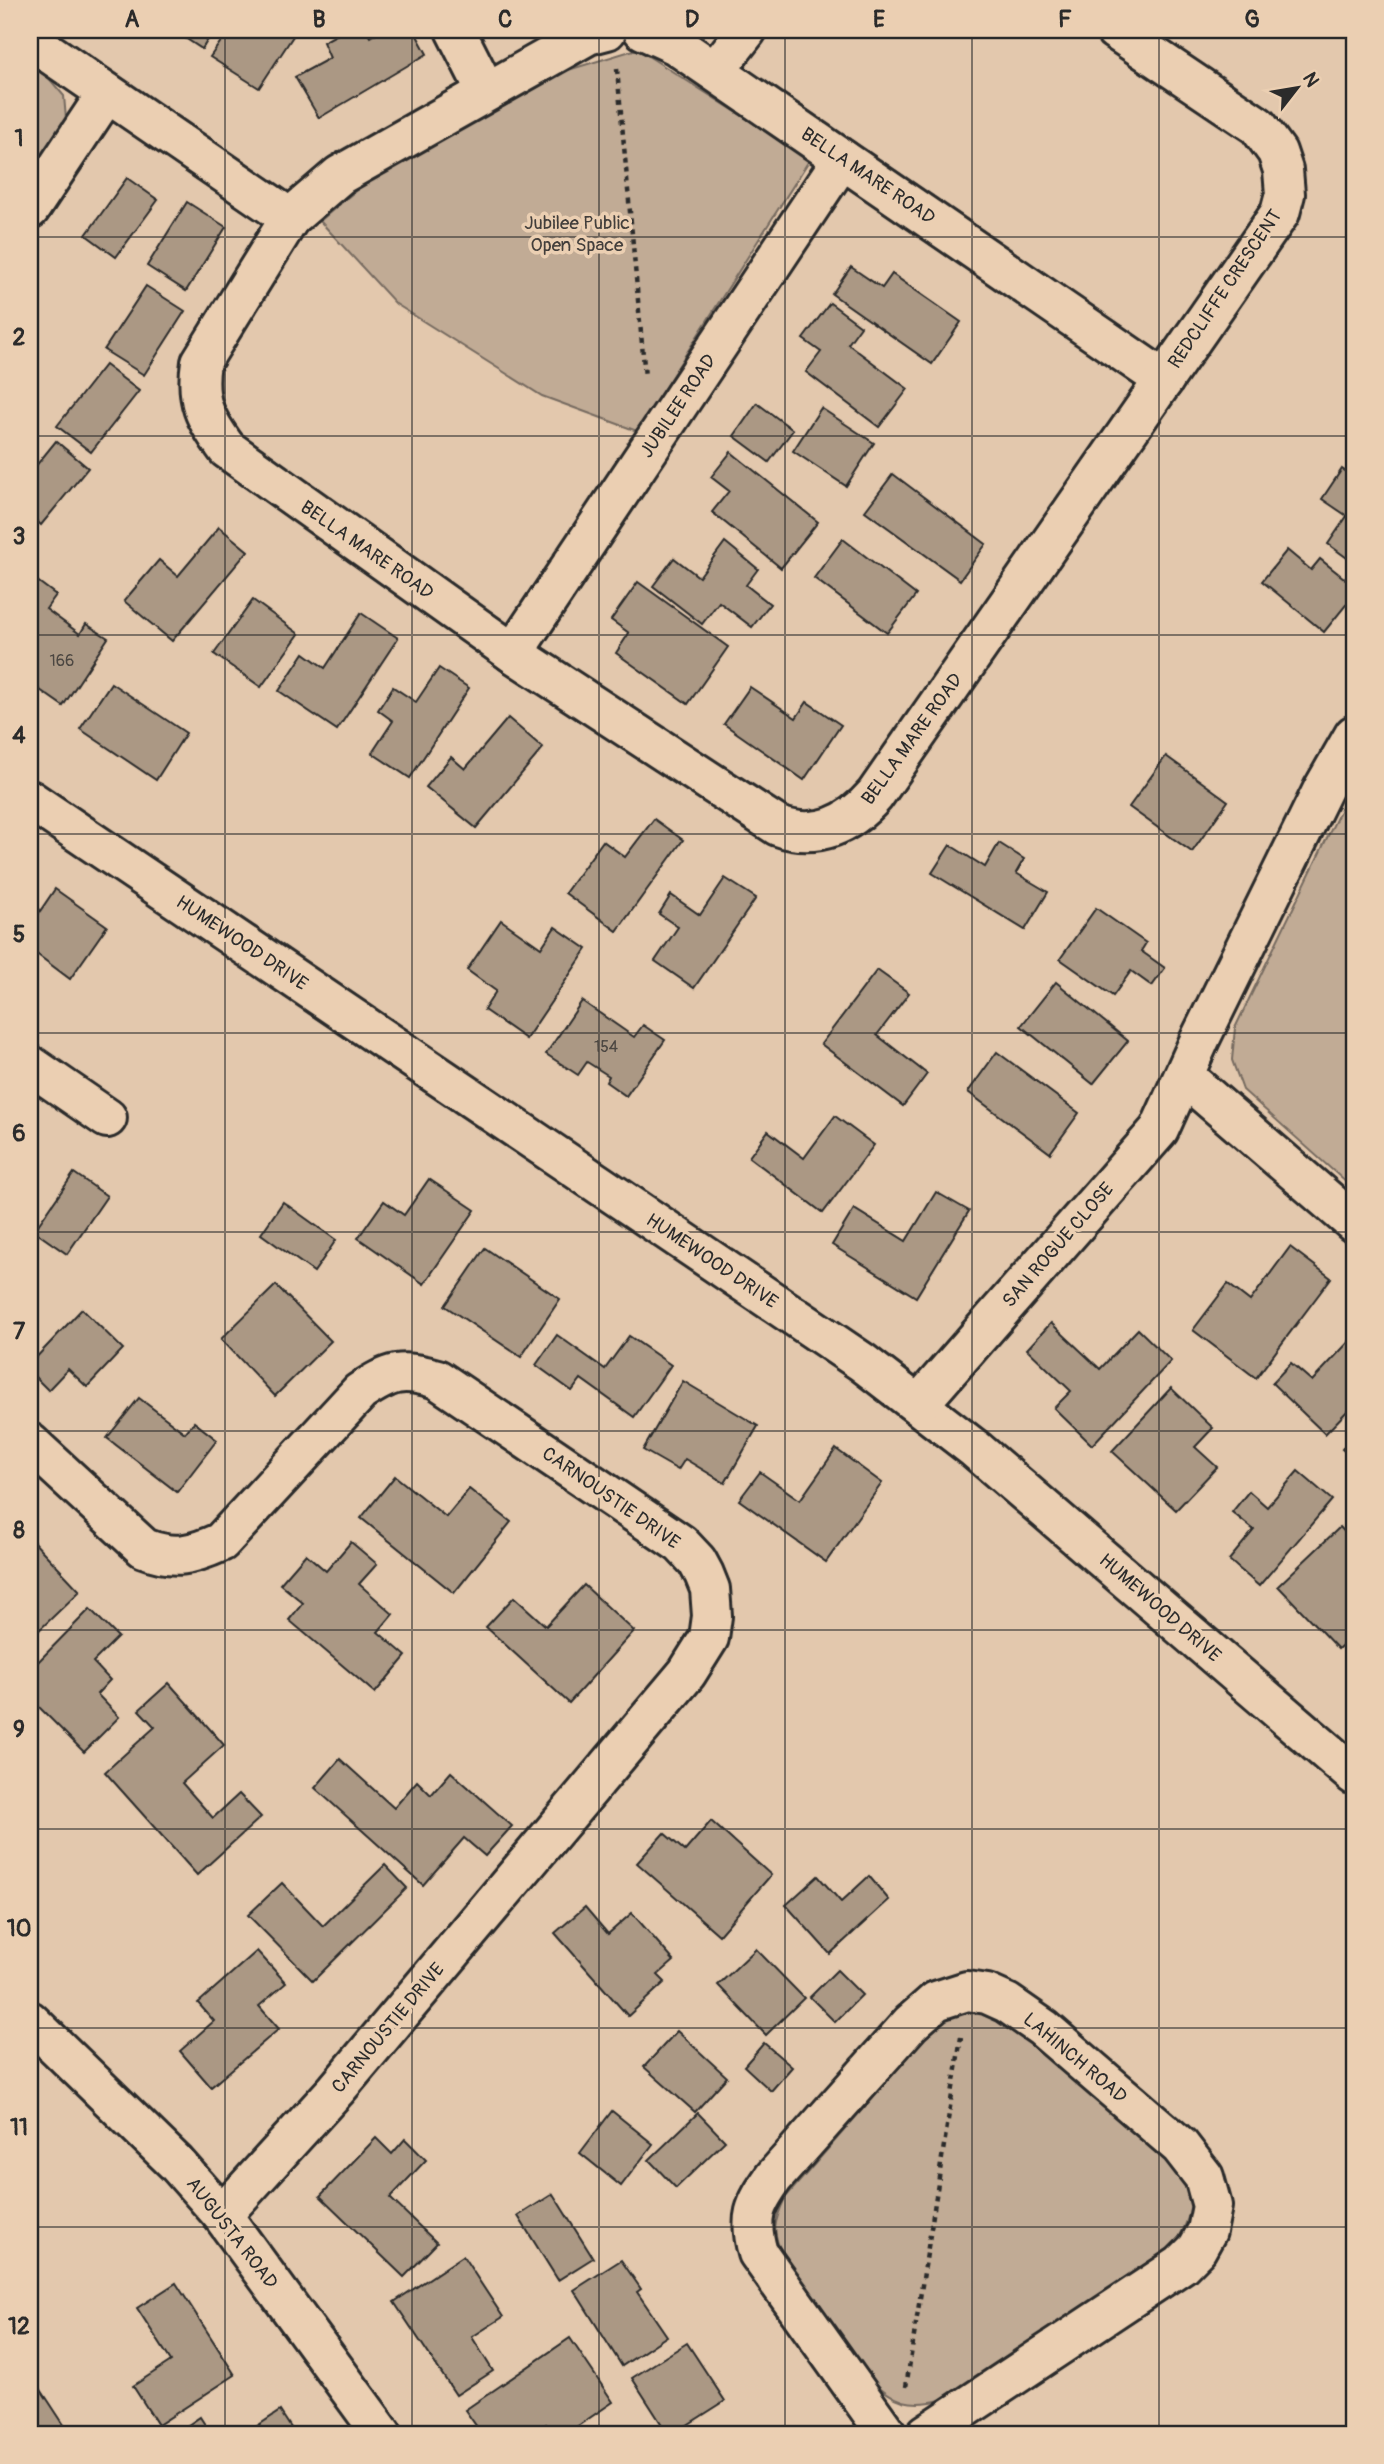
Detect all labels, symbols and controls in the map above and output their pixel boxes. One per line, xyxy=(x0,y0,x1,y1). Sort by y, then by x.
text: A xyxy=(125,5,140,34)
text: B xyxy=(312,5,326,34)
text: C xyxy=(498,5,512,34)
text: D xyxy=(685,5,699,34)
text: E xyxy=(873,5,885,34)
text: F xyxy=(1058,5,1072,34)
text: G xyxy=(1244,5,1260,34)
north arrow xyxy=(1262,52,1332,122)
text: N xyxy=(1297,68,1324,92)
street label: BELLA MARE ROAD xyxy=(796,122,940,230)
text: 1 xyxy=(15,124,24,153)
street label: REDCLIFFE CRESCENT xyxy=(1163,205,1287,373)
park label: Jubilee Public Open Space xyxy=(524,211,630,257)
text: 2 xyxy=(13,323,26,352)
street label: JUBILEE ROAD xyxy=(635,350,721,462)
street label: BELLA MARE ROAD xyxy=(296,495,438,605)
text: 3 xyxy=(13,522,25,551)
house number: 166 xyxy=(50,651,74,671)
street label: BELLA MARE ROAD xyxy=(856,668,968,810)
text: 4 xyxy=(12,721,26,750)
street label: HUMEWOOD DRIVE xyxy=(171,890,313,996)
text: 5 xyxy=(13,920,25,949)
house number: 154 xyxy=(594,1037,618,1057)
text: 6 xyxy=(12,1119,26,1148)
street label: SAN ROGUE CLOSE xyxy=(997,1177,1119,1313)
street label: HUMEWOOD DRIVE xyxy=(641,1208,783,1314)
text: 7 xyxy=(13,1317,26,1346)
street label: CARNOUSTIE DRIVE xyxy=(537,1441,685,1555)
text: 8 xyxy=(13,1516,25,1545)
street label: HUMEWOOD DRIVE xyxy=(1094,1548,1226,1668)
text: 9 xyxy=(13,1715,25,1744)
text: 10 xyxy=(7,1914,31,1943)
street label: CARNOUSTIE DRIVE xyxy=(326,1958,450,2098)
street label: LAHINCH ROAD xyxy=(1018,2008,1132,2109)
text: 11 xyxy=(10,2113,28,2142)
street label: AUGUSTA ROAD xyxy=(181,2172,283,2294)
text: 12 xyxy=(8,2312,30,2341)

